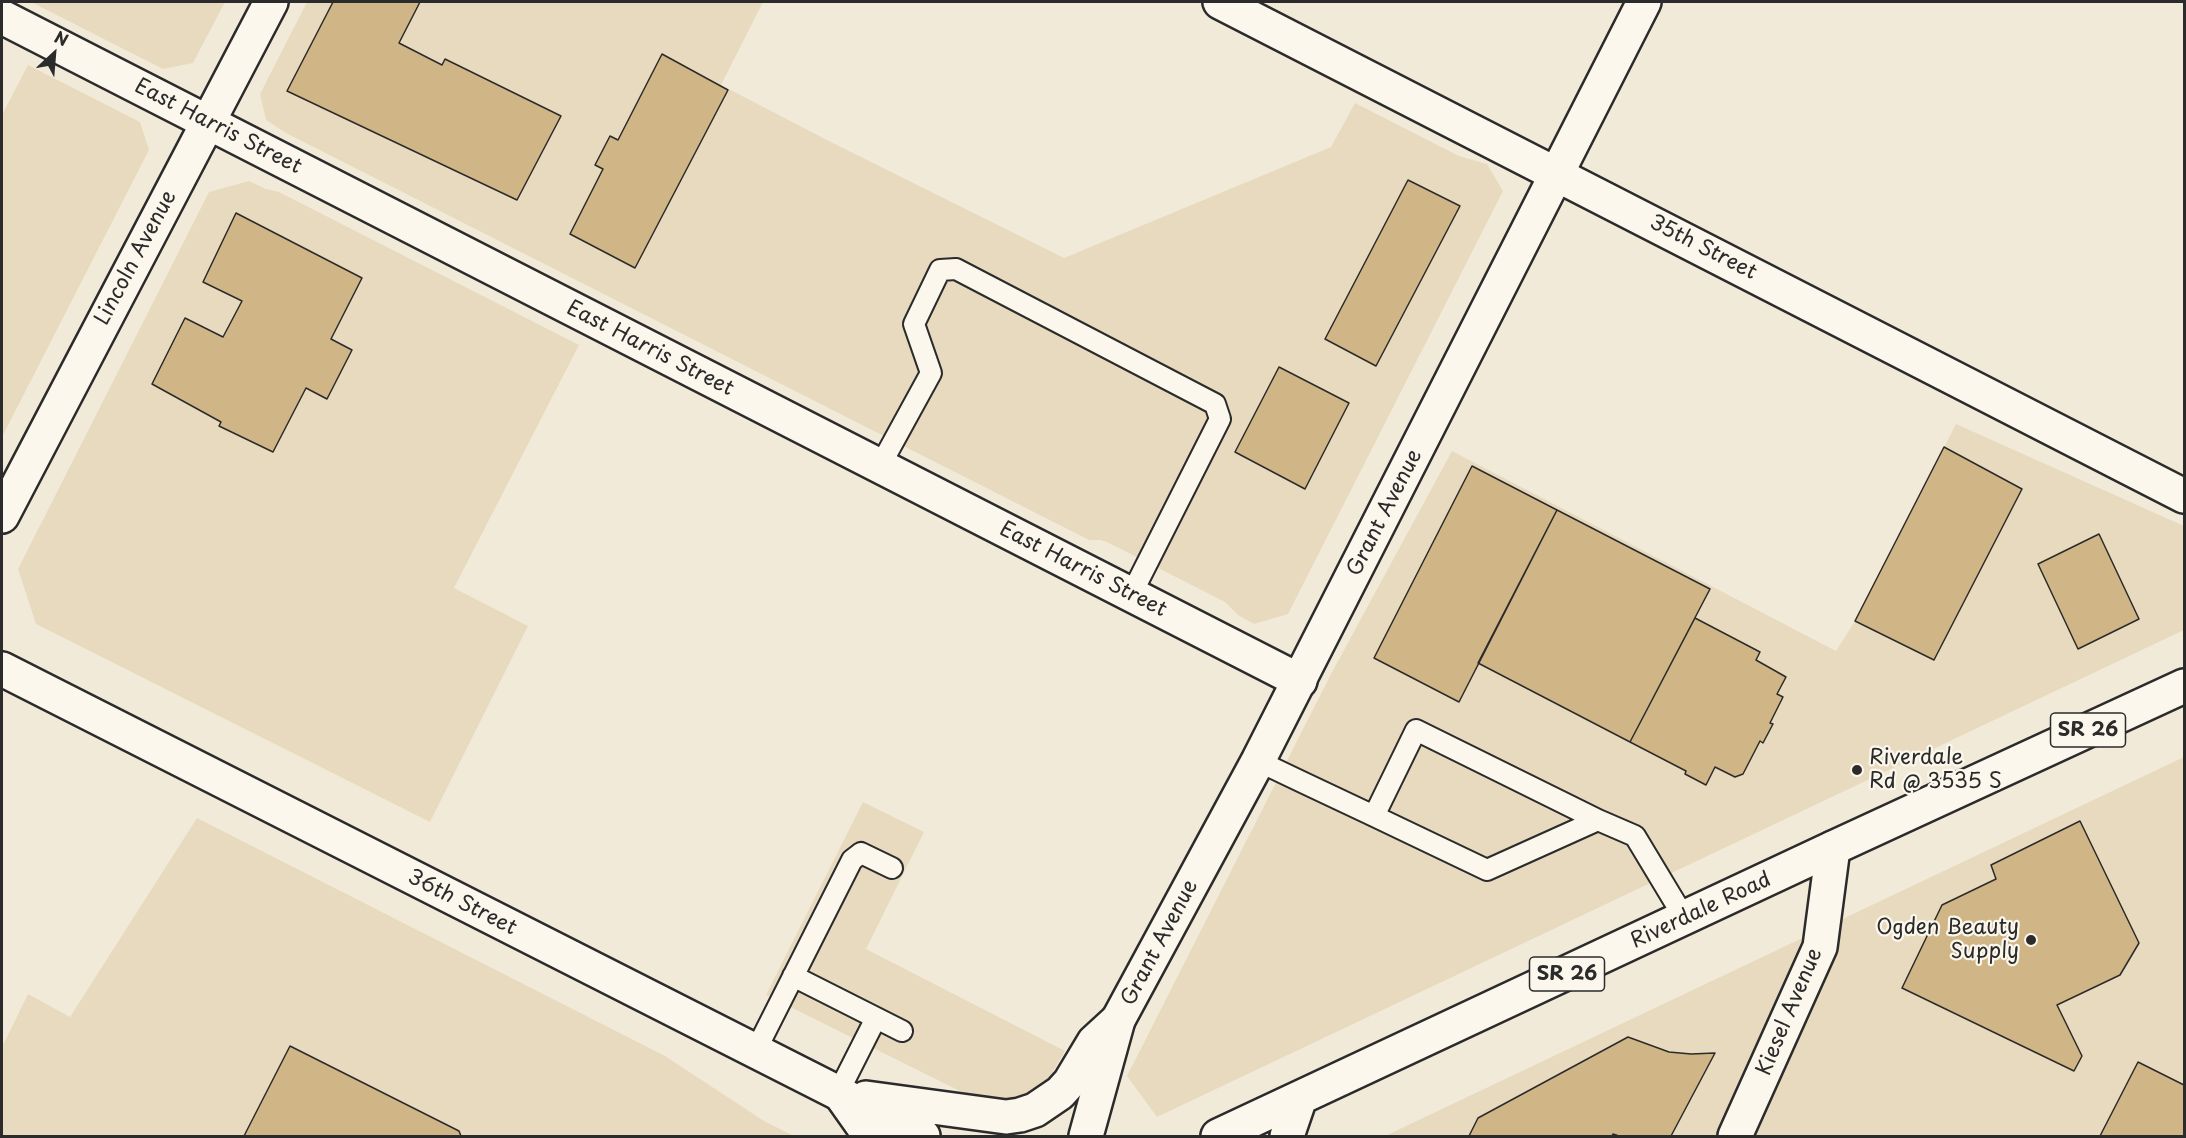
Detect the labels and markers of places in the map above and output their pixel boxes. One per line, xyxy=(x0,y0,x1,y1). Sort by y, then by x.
place label: Riverdale Rd @ 3535 S xyxy=(1869,745,2002,795)
marker: Riverdale Rd @ 3535 S xyxy=(1850,763,1864,777)
place label: Ogden Beauty Supply xyxy=(1876,915,2019,965)
marker: Ogden Beauty Supply xyxy=(2024,933,2038,947)

